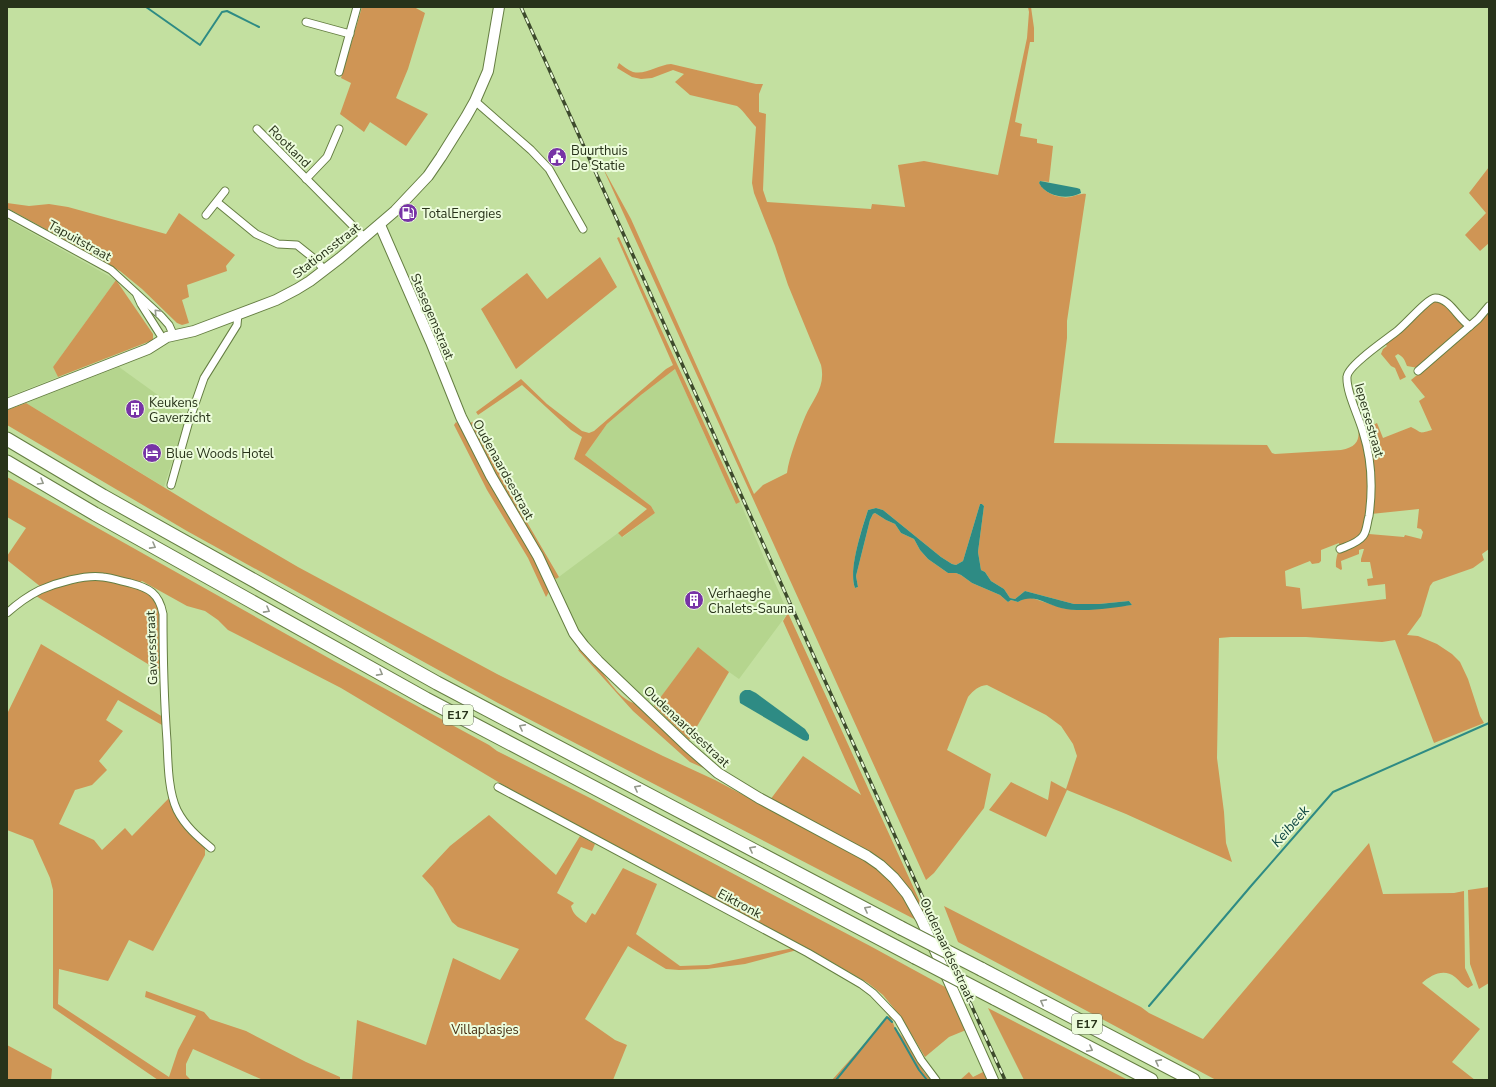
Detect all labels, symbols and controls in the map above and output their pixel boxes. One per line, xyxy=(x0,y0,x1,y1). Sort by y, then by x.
street label: Rootland xyxy=(264,122,314,172)
place label: Buurthuis De Statie xyxy=(571,142,628,175)
public building icon: Buurthuis De Statie xyxy=(546,146,568,168)
fuel station icon: TotalEnergies xyxy=(397,202,419,224)
place label: TotalEnergies xyxy=(422,205,502,223)
street label: Tapuitstraat xyxy=(45,216,115,266)
street label: Stationsstraat xyxy=(289,218,365,283)
street label: Stasegemstraat xyxy=(406,271,458,363)
one-way arrow xyxy=(155,309,162,317)
street label: Iepersestraat xyxy=(1350,381,1388,460)
place label: Keukens Gaverzicht xyxy=(149,394,211,427)
building icon: Keukens Gaverzicht xyxy=(124,398,146,420)
street label: Oudenaardsestraat xyxy=(468,416,538,523)
hotel icon: Blue Woods Hotel xyxy=(141,442,163,464)
place label: Blue Woods Hotel xyxy=(166,445,274,463)
one-way arrow xyxy=(37,477,44,484)
one-way arrow xyxy=(149,542,157,549)
place label: Verhaeghe Chalets-Sauna xyxy=(707,585,794,618)
building icon: Verhaeghe Chalets-Sauna xyxy=(683,589,705,611)
one-way arrow xyxy=(263,605,270,612)
street label: Gaversstraat xyxy=(142,610,162,685)
one-way arrow xyxy=(376,668,384,676)
street label: Oudenaardsestraat xyxy=(639,682,734,772)
road number: E17 xyxy=(443,705,473,725)
one-way arrow xyxy=(519,725,526,732)
one-way arrow xyxy=(634,785,641,793)
water label: Keibeek xyxy=(1267,801,1314,851)
one-way arrow xyxy=(749,846,756,854)
street label: Eiktronk xyxy=(714,885,765,923)
street label: Oudenaardsestraat xyxy=(915,895,979,1004)
one-way arrow xyxy=(864,907,871,914)
one-way arrow xyxy=(1040,999,1047,1006)
road number: E17 xyxy=(1072,1014,1102,1034)
park label: Villaplasjes xyxy=(450,1021,519,1039)
one-way arrow xyxy=(1086,1044,1094,1051)
one-way arrow xyxy=(1155,1059,1163,1067)

